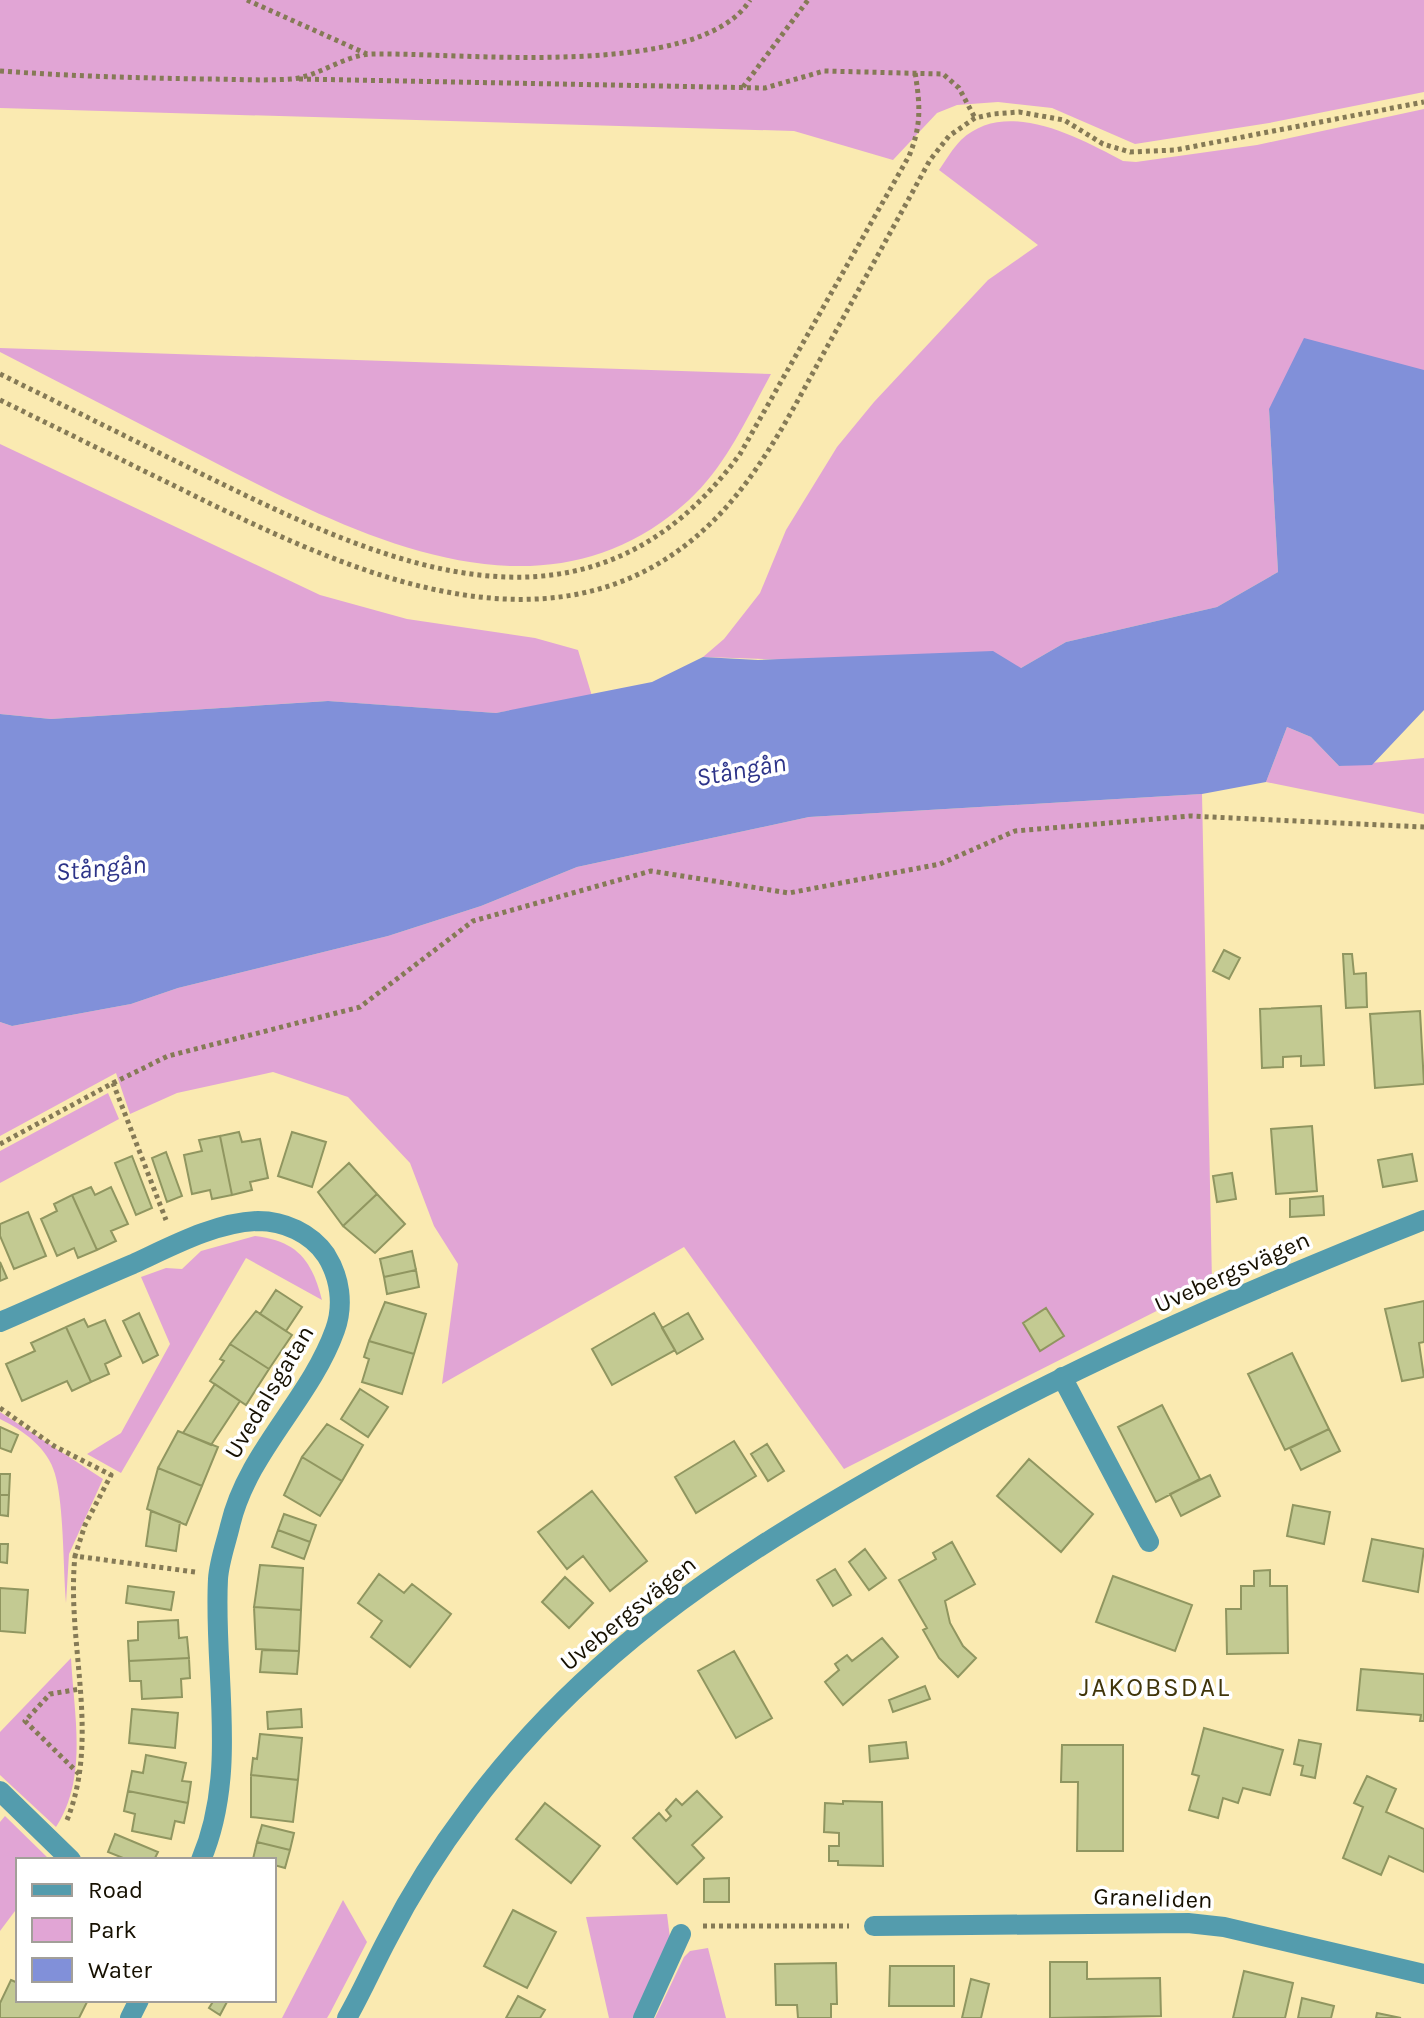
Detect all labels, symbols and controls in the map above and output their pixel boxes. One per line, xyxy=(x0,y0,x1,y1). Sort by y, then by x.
water label: Stångån xyxy=(694,747,788,793)
water label: Stångån xyxy=(55,849,147,887)
street label: Uvebergsvägen xyxy=(1150,1225,1314,1319)
street label: Uvedalsgatan xyxy=(218,1320,320,1464)
street label: Uvebergsvägen xyxy=(554,1550,702,1676)
district label: JAKOBSDAL xyxy=(1079,1672,1231,1703)
legend xyxy=(16,1858,276,2002)
text: Road xyxy=(88,1876,143,1904)
street label: Graneliden xyxy=(1093,1882,1213,1914)
text: Park xyxy=(88,1916,137,1944)
text: Water xyxy=(88,1956,152,1984)

